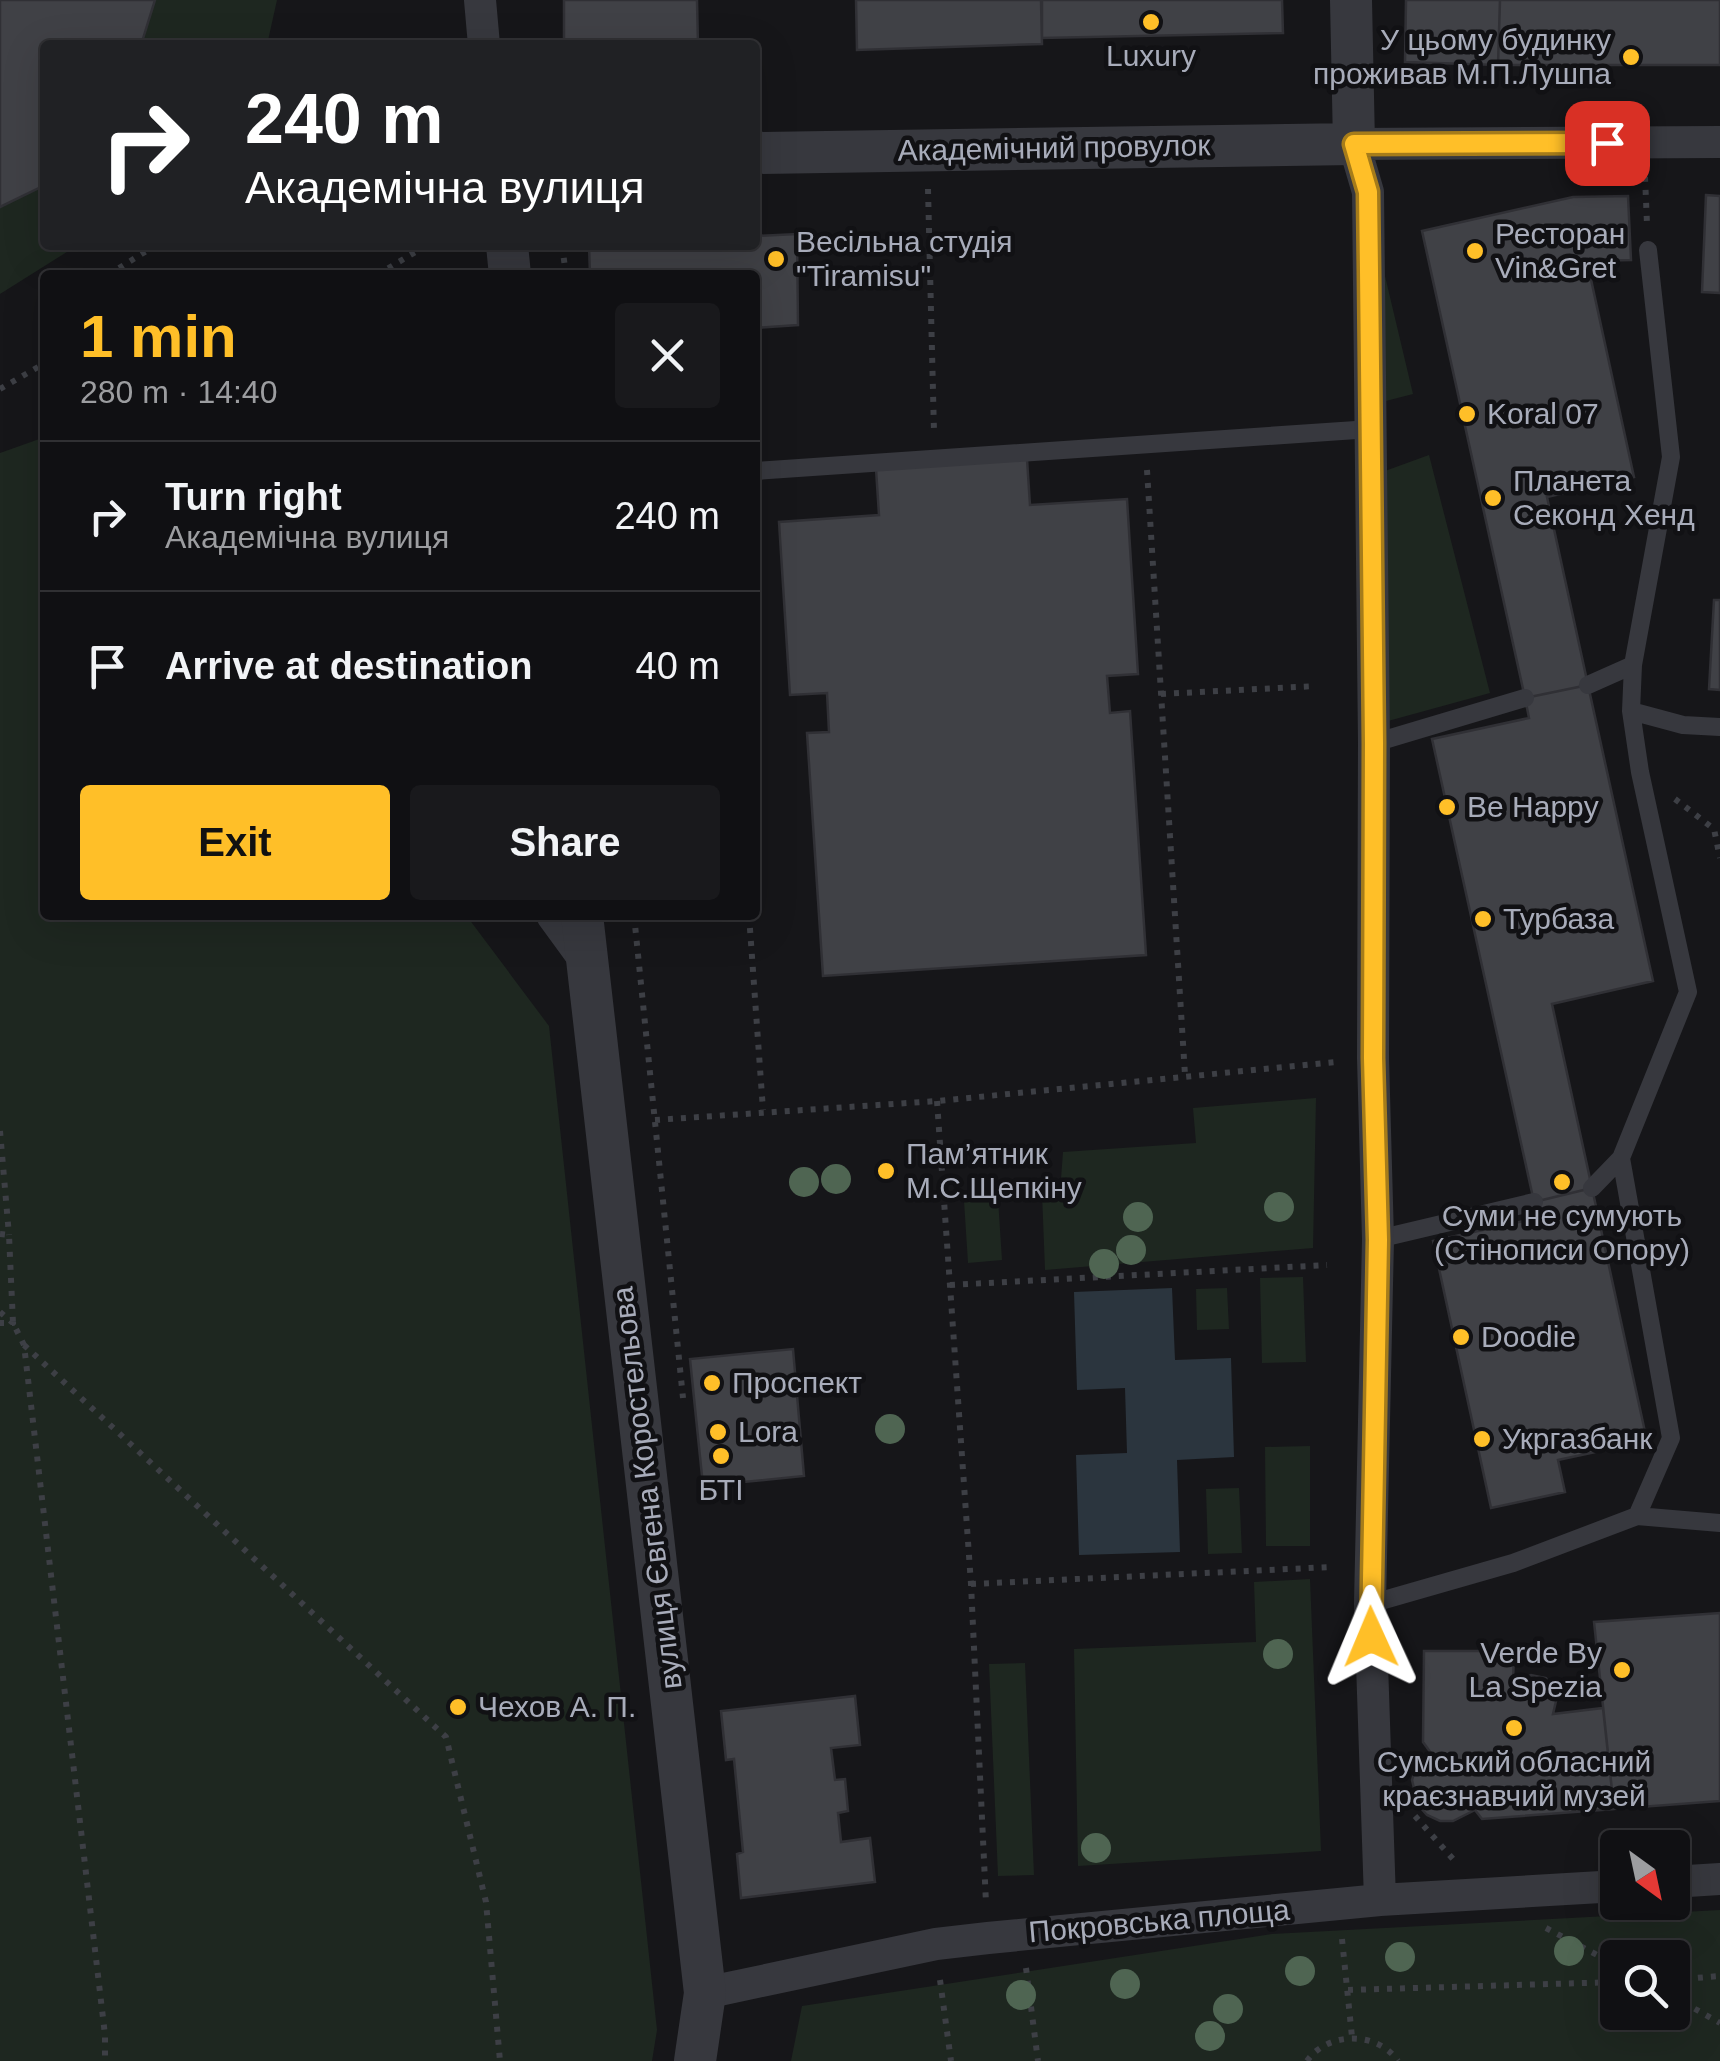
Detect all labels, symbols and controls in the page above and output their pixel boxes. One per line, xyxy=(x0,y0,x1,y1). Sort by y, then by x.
marker: Luxury xyxy=(1140,11,1162,33)
place label: У цьому будинку проживав М.П.Лушпа xyxy=(1313,23,1611,90)
place label: Luxury xyxy=(1106,39,1196,72)
marker: У цьому будинку проживав М.П.Лушпа xyxy=(1620,46,1642,68)
icon: right xyxy=(80,80,210,210)
text: 240 m xyxy=(245,80,443,158)
pin xyxy=(1565,101,1650,186)
icon: arrive xyxy=(1580,116,1635,171)
street label: Академічний провулок xyxy=(897,128,1212,167)
text: Академічна вулиця xyxy=(245,162,645,213)
place label: Ресторан Vin&Gret xyxy=(1495,217,1625,284)
place label: Весільна студія "Tiramisu" xyxy=(796,225,1013,292)
marker: Ресторан Vin&Gret xyxy=(1464,240,1486,262)
marker: Весільна студія "Tiramisu" xyxy=(765,248,787,270)
text: 1 min xyxy=(80,303,237,370)
button: close xyxy=(615,303,720,408)
text: 280 m · 14:40 xyxy=(80,374,277,410)
place label: Koral 07 xyxy=(1487,397,1599,430)
marker: Koral 07 xyxy=(1456,403,1478,425)
place label: Планета Секонд Хенд xyxy=(1513,464,1695,531)
text: Turn right xyxy=(165,476,342,518)
marker: Планета Секонд Хенд xyxy=(1482,487,1504,509)
icon: right xyxy=(80,489,135,544)
text: 240 m xyxy=(614,495,720,537)
text: Академічна вулиця xyxy=(165,519,449,555)
icon: arrive xyxy=(80,639,135,694)
text: Arrive at destination xyxy=(165,645,532,687)
text: 40 m xyxy=(636,645,720,687)
button: Exit xyxy=(80,785,390,900)
button: Share xyxy=(410,785,720,900)
place label: Be Happy xyxy=(1467,790,1599,823)
marker: Be Happy xyxy=(1436,796,1458,818)
place label: Турбаза xyxy=(1503,902,1615,935)
marker: Турбаза xyxy=(1472,908,1494,930)
place label: Пам’ятник М.С.Щепкіну xyxy=(906,1137,1082,1204)
marker: Пам’ятник М.С.Щепкіну xyxy=(875,1160,897,1182)
marker: Суми не сумують (Стінописи Опору) xyxy=(1551,1171,1573,1193)
place label: Суми не сумують (Стінописи Опору) xyxy=(1434,1199,1690,1266)
street label: вулиця Євгена Коростельова xyxy=(605,1285,688,1691)
place label: Doodie xyxy=(1481,1320,1576,1353)
marker: Doodie xyxy=(1450,1326,1472,1348)
place label: Проспект xyxy=(732,1366,862,1399)
marker: Проспект xyxy=(701,1372,723,1394)
place label: Lora xyxy=(738,1415,798,1448)
marker: Lora xyxy=(707,1421,729,1443)
place label: Укргазбанк xyxy=(1502,1422,1653,1455)
marker: Укргазбанк xyxy=(1471,1428,1493,1450)
marker: БТІ xyxy=(710,1445,732,1467)
place label: БТІ xyxy=(699,1473,744,1506)
position arrow xyxy=(1319,1585,1423,1689)
place label: Verde By La Spezia xyxy=(1469,1636,1602,1703)
marker: Verde By La Spezia xyxy=(1611,1659,1633,1681)
place label: Чехов А. П. xyxy=(478,1690,636,1723)
marker: Чехов А. П. xyxy=(447,1696,469,1718)
marker: Сумський обласний краєзнавчий музей xyxy=(1503,1717,1525,1739)
place label: Сумський обласний краєзнавчий музей xyxy=(1377,1745,1651,1812)
north arrow xyxy=(1600,1830,1690,1920)
map controls xyxy=(1600,1830,1690,2030)
street label: Покровська площа xyxy=(1027,1893,1291,1948)
button: search xyxy=(1600,1940,1690,2030)

